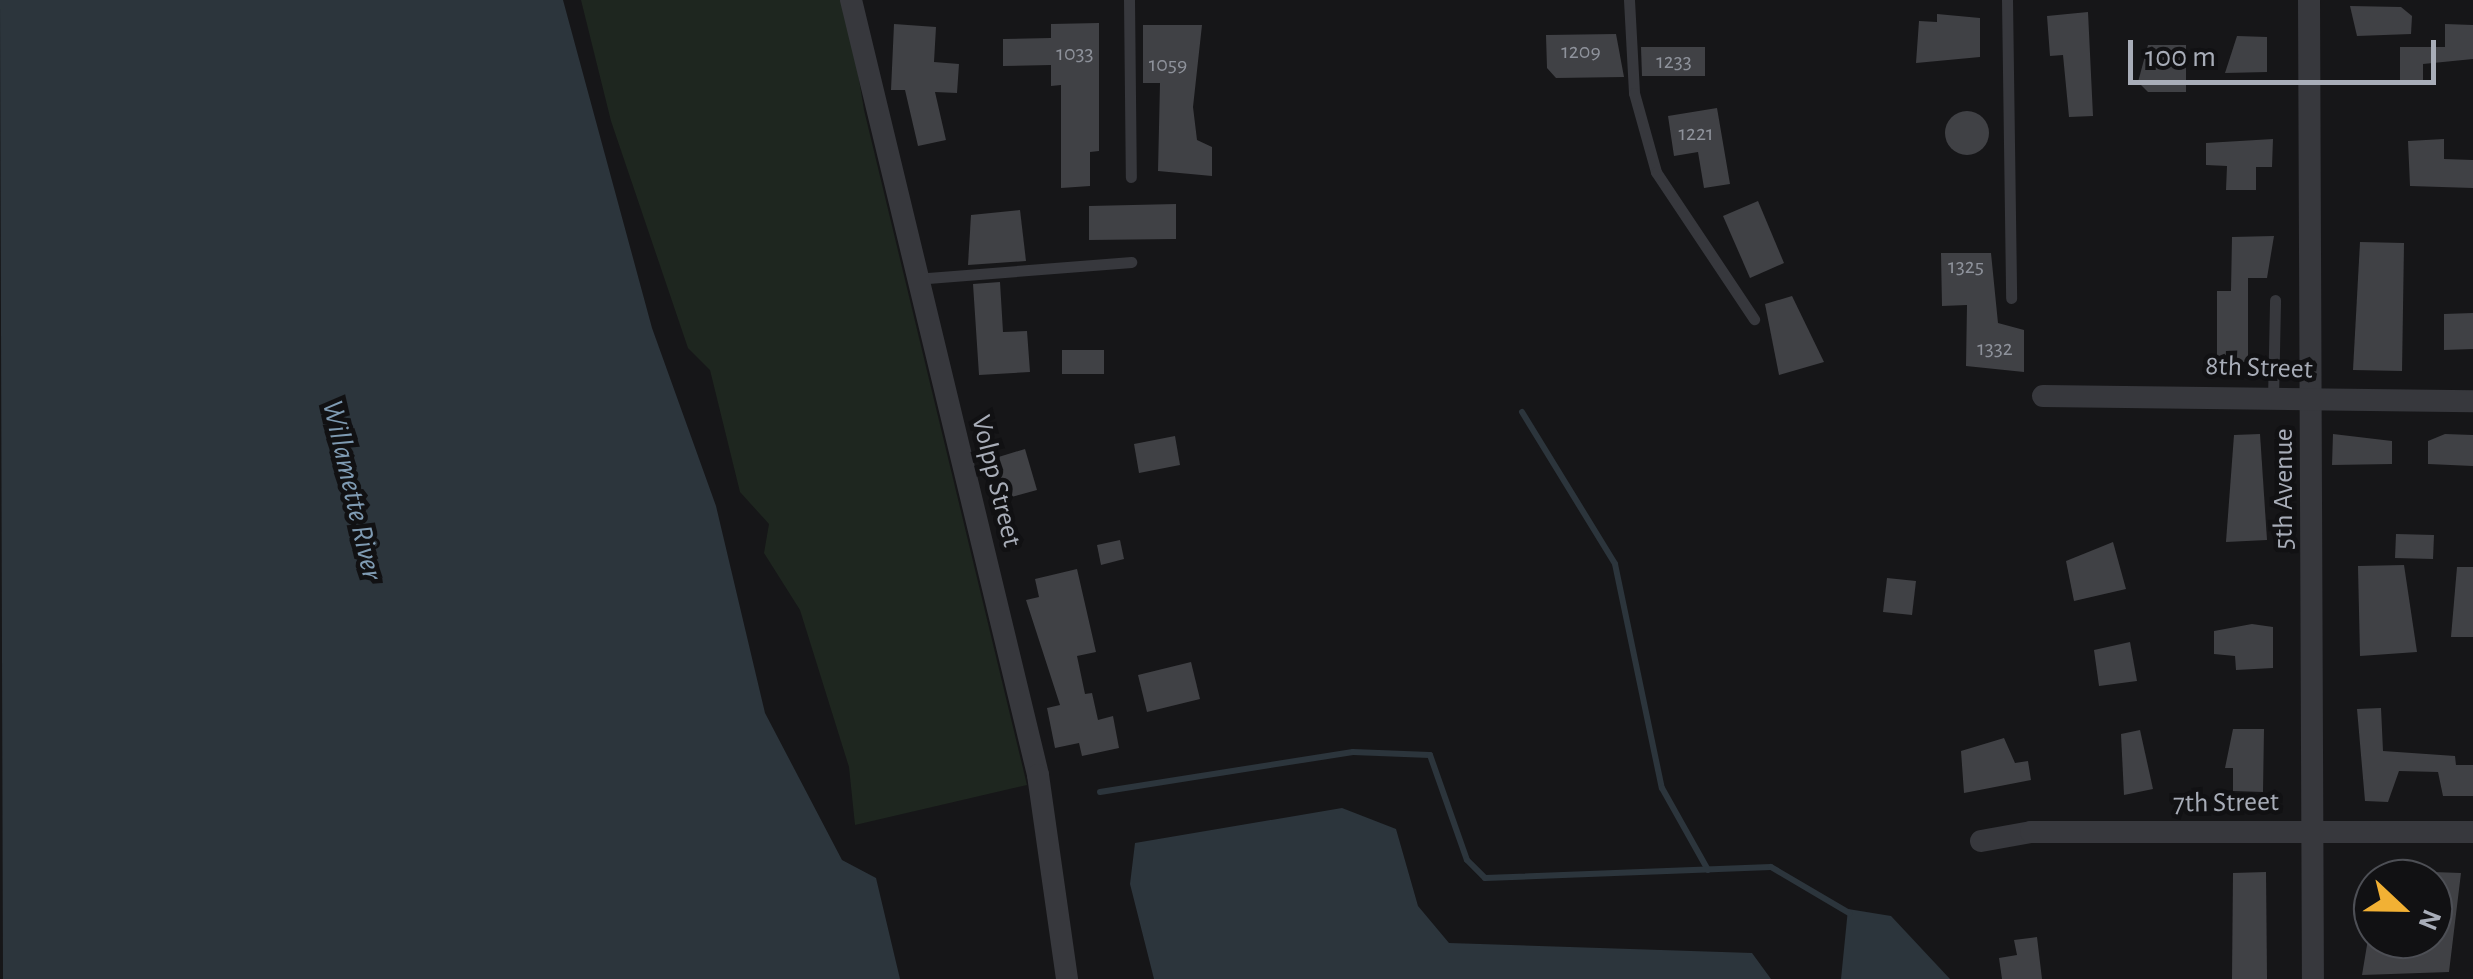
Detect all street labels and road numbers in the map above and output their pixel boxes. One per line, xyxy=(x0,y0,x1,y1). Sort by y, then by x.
street label: 8th Street xyxy=(2205,349,2313,387)
street label: Volpp Street xyxy=(963,412,1029,550)
street label: 5th Avenue xyxy=(2267,428,2301,550)
street label: 7th Street xyxy=(2173,785,2279,821)

